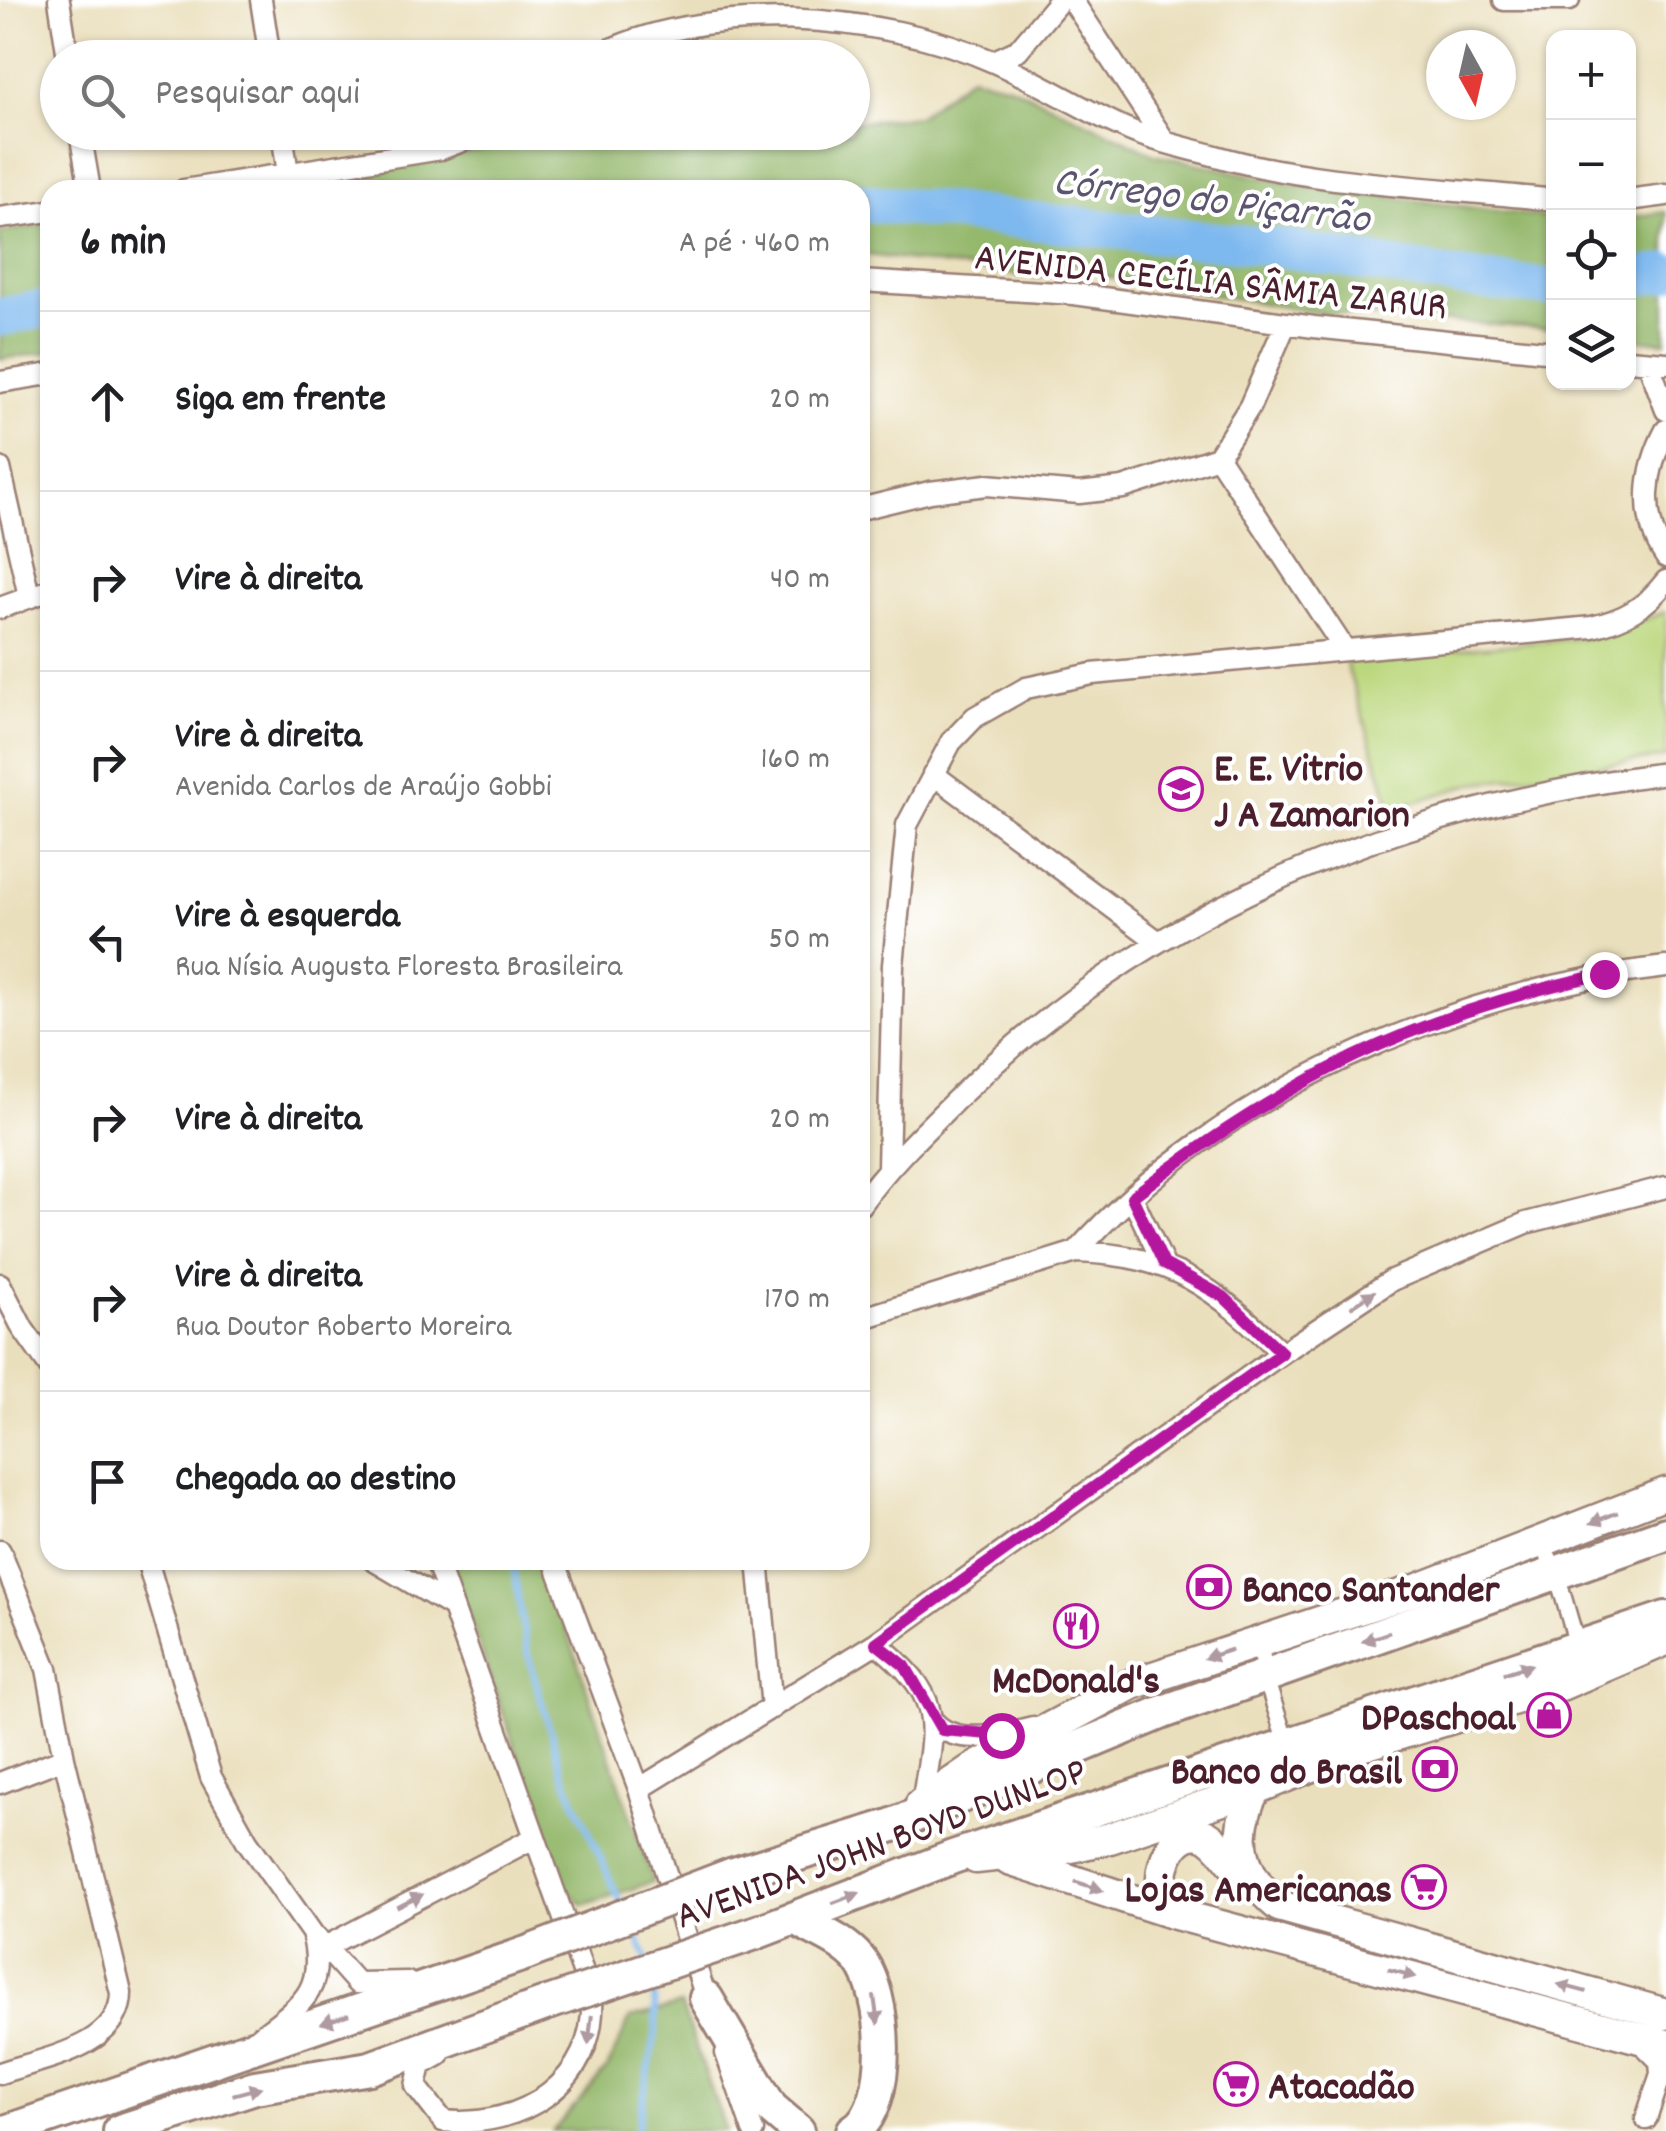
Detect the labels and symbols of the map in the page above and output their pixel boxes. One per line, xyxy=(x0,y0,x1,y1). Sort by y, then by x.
north arrow xyxy=(1426,30,1516,120)
water label: Córrego do Piçarrão xyxy=(1050,155,1375,253)
street label: AVENIDA CECÍLIA SÂMIA ZARUR xyxy=(971,232,1449,339)
place label: E. E. Vitrio J A Zamarion xyxy=(1214,744,1410,847)
school or university icon: E. E. Vitrio J A Zamarion xyxy=(1158,766,1204,812)
route end xyxy=(1582,952,1628,998)
one-way arrow xyxy=(1350,1290,1377,1309)
one-way arrow xyxy=(1589,1511,1619,1527)
bank icon: Banco Santander xyxy=(1186,1564,1232,1610)
place label: Banco Santander xyxy=(1242,1565,1500,1622)
restaurant icon: McDonald's xyxy=(1053,1603,1099,1649)
one-way arrow xyxy=(1361,1630,1391,1645)
one-way arrow xyxy=(1202,1647,1232,1662)
place label: McDonald's xyxy=(992,1656,1160,1713)
one-way arrow xyxy=(1504,1661,1534,1676)
shop icon: DPaschoal xyxy=(1526,1692,1572,1738)
place label: DPaschoal xyxy=(1361,1693,1516,1750)
route start xyxy=(979,1713,1025,1759)
street label: AVENIDA JOHN BOYD DUNLOP xyxy=(669,1746,1096,1948)
bank icon: Banco do Brasil xyxy=(1412,1746,1458,1792)
place label: Banco do Brasil xyxy=(1171,1747,1402,1804)
supermarket icon: Lojas Americanas xyxy=(1401,1864,1447,1910)
place label: Lojas Americanas xyxy=(1125,1865,1392,1922)
one-way arrow xyxy=(1074,1880,1104,1895)
one-way arrow xyxy=(831,1890,861,1905)
one-way arrow xyxy=(396,1893,425,1910)
one-way arrow xyxy=(1387,1966,1418,1982)
one-way arrow xyxy=(1556,1979,1587,1995)
one-way arrow xyxy=(869,1995,885,2027)
one-way arrow xyxy=(320,2012,350,2027)
one-way arrow xyxy=(582,2015,598,2046)
supermarket icon: Atacadão xyxy=(1213,2061,1259,2107)
place label: Atacadão xyxy=(1268,2062,1415,2119)
one-way arrow xyxy=(231,2082,262,2098)

